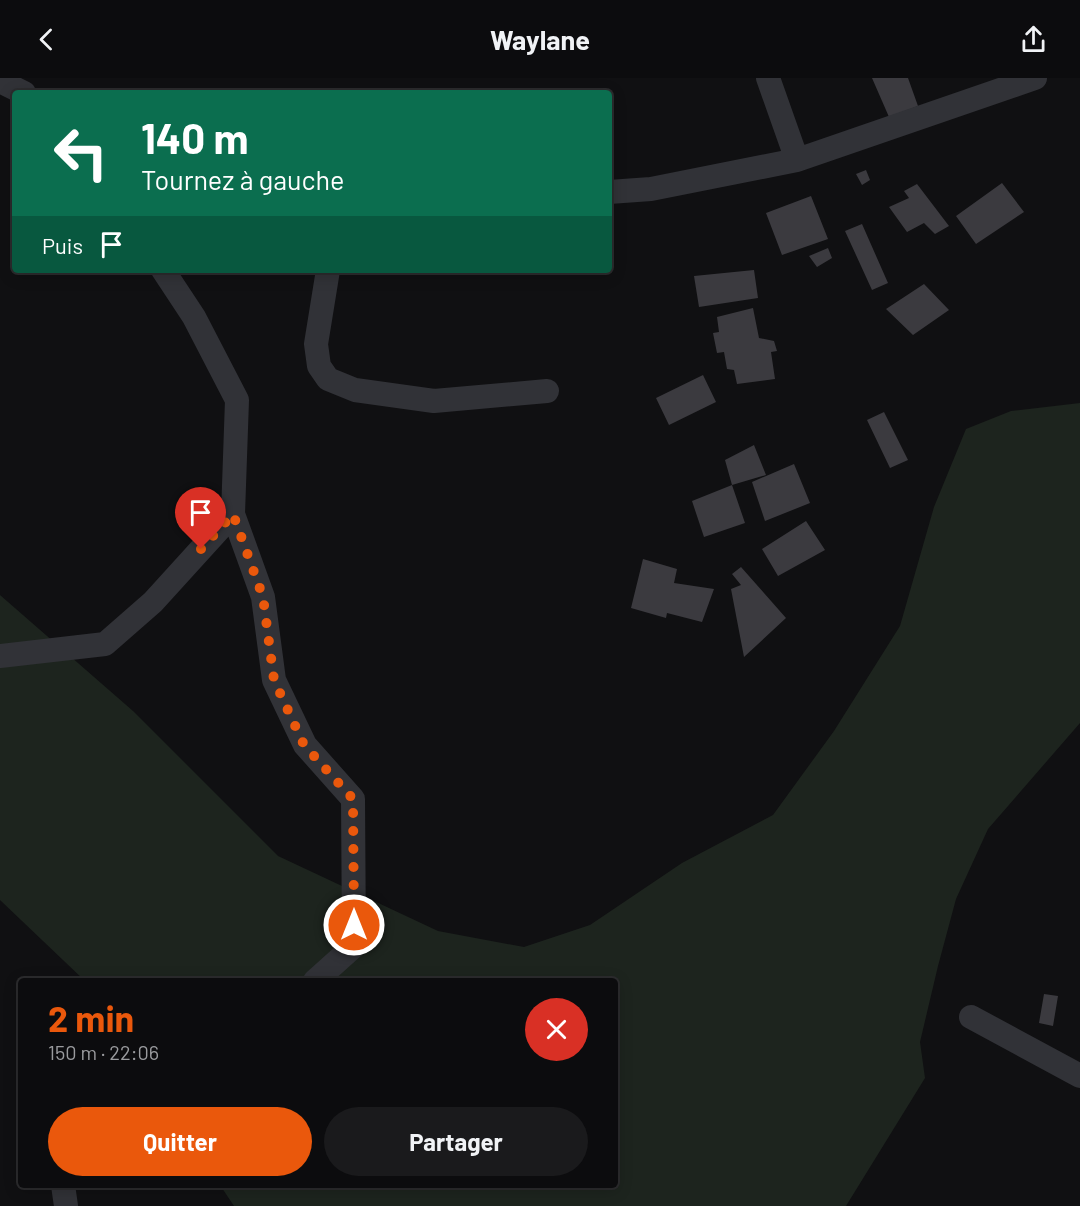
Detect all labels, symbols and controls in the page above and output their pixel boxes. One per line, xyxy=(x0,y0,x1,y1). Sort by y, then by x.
icon: back xyxy=(30,23,63,56)
text: Waylane xyxy=(490,23,590,55)
icon: share xyxy=(1017,23,1050,56)
text: 140 m xyxy=(141,112,249,162)
icon: left xyxy=(42,114,120,192)
text: Tournez à gauche xyxy=(141,163,344,195)
icon: arrive xyxy=(95,228,128,261)
text: Puis xyxy=(42,232,83,258)
pin xyxy=(175,487,226,549)
icon: arrive xyxy=(184,496,217,529)
position arrow xyxy=(322,893,386,957)
text: 2 min xyxy=(48,996,134,1039)
button: close xyxy=(525,998,588,1061)
text: 150 m · 22:06 xyxy=(48,1040,159,1064)
button: Quitter xyxy=(48,1107,312,1176)
button: Partager xyxy=(324,1107,588,1176)

